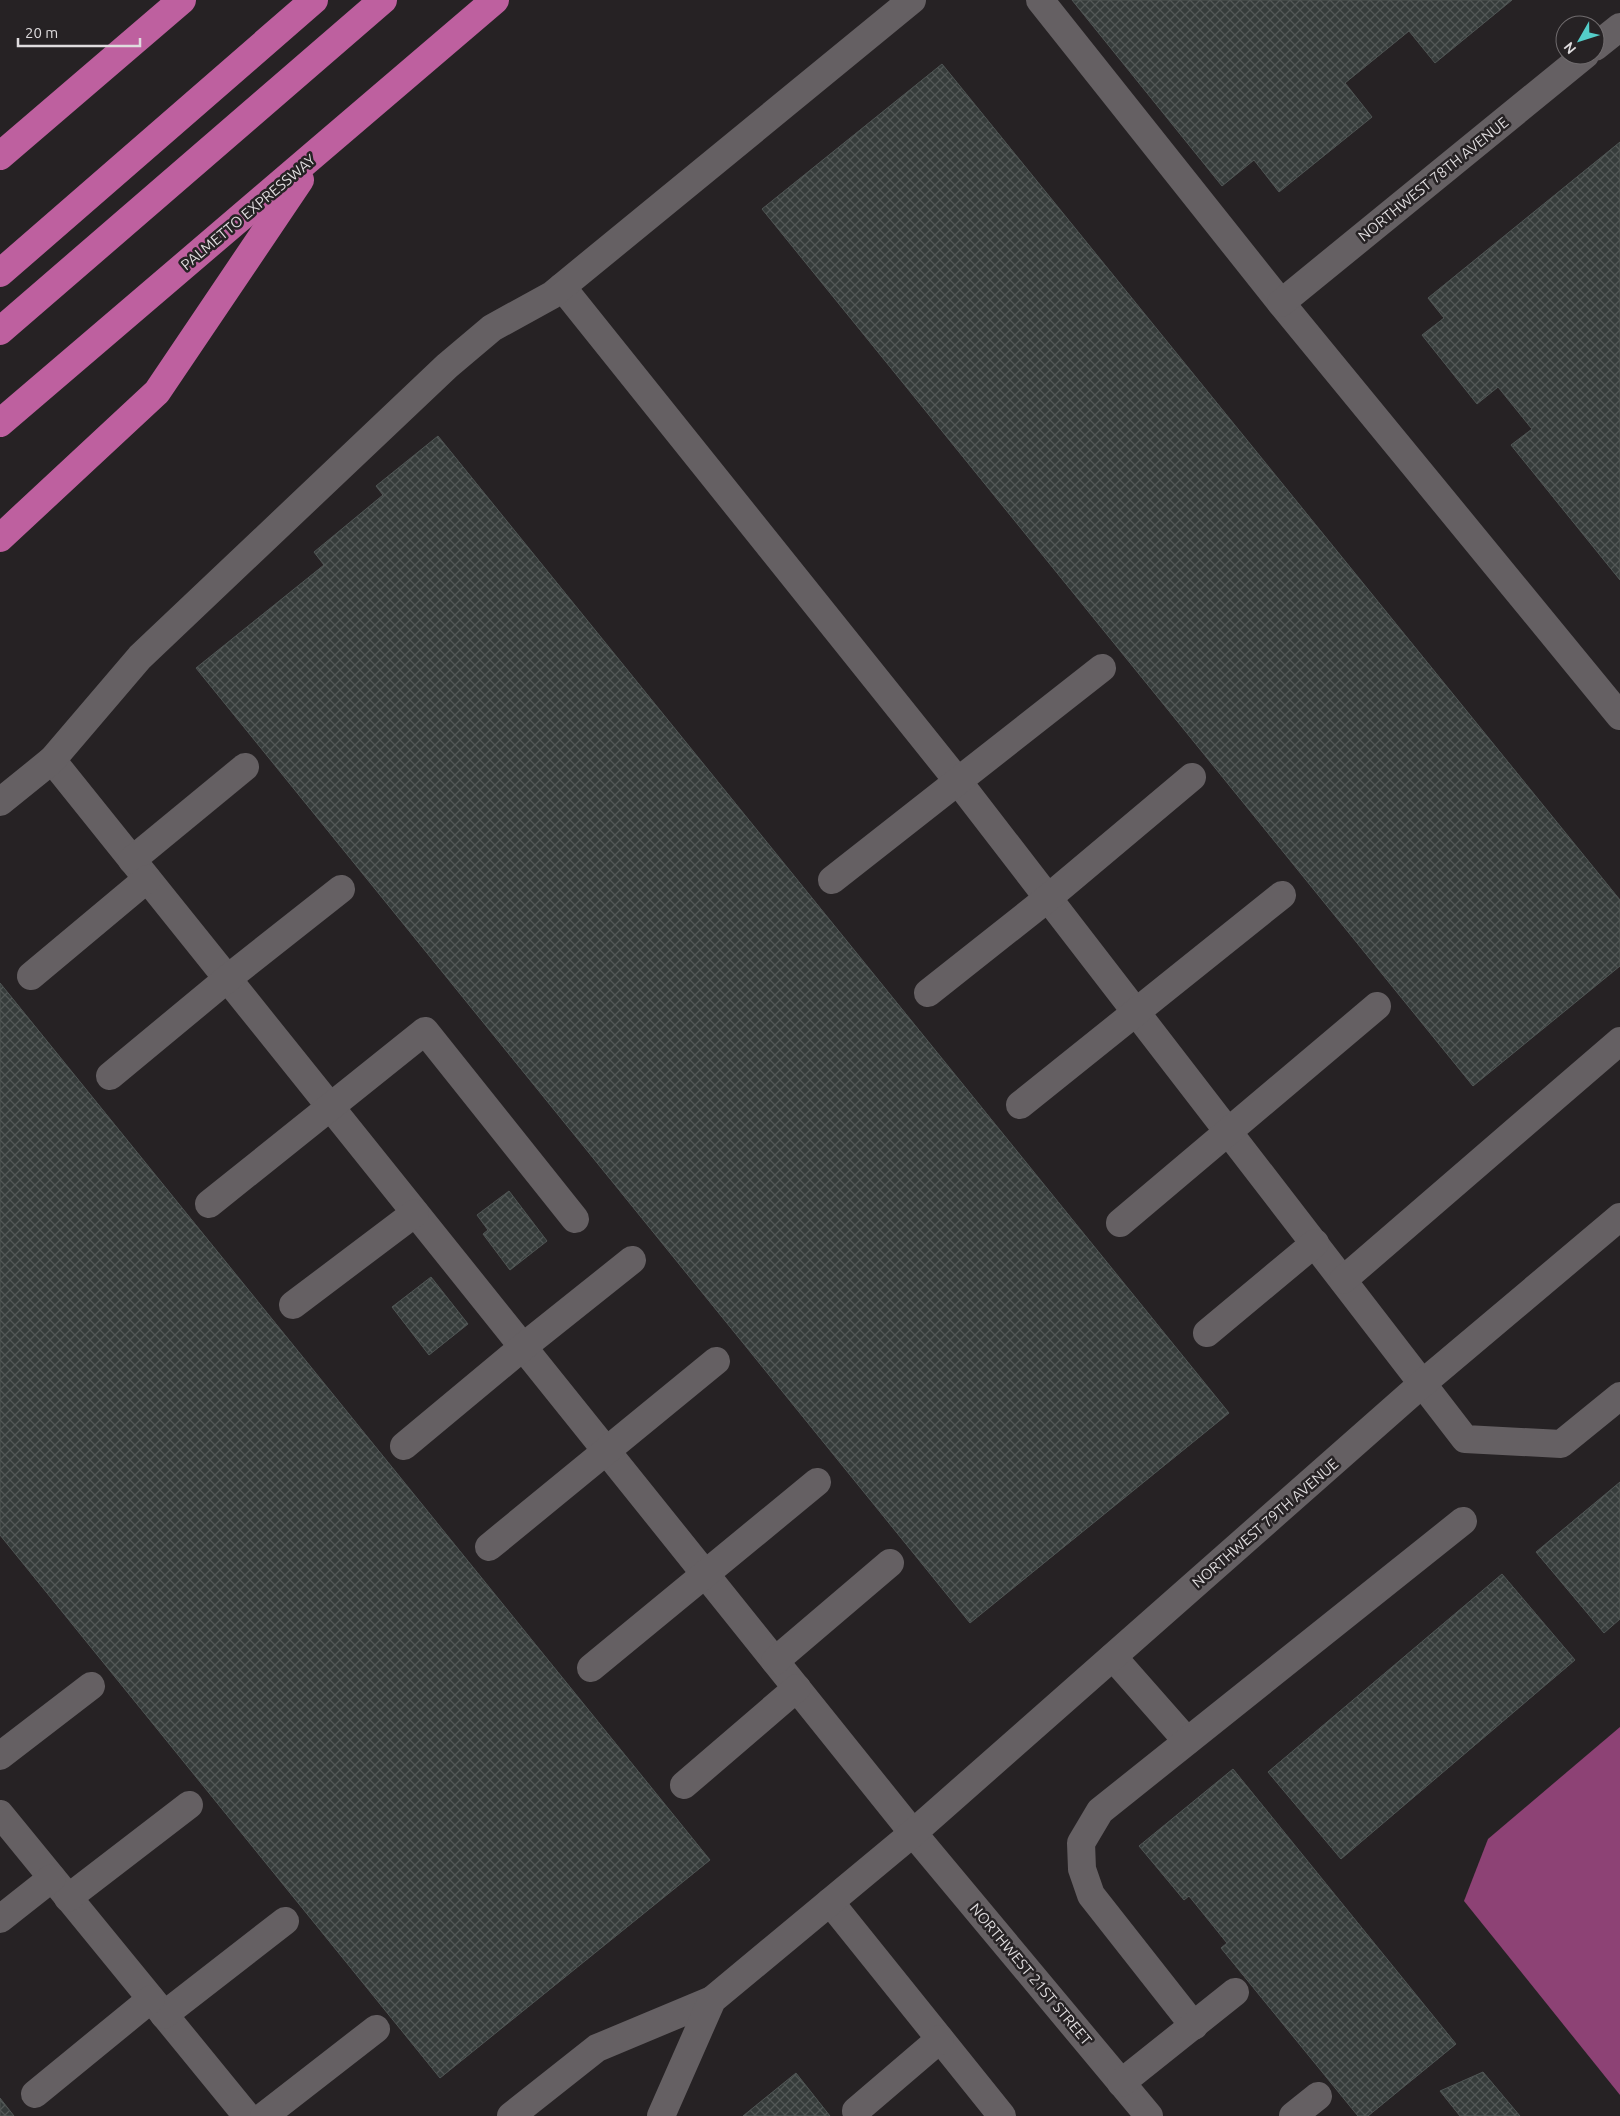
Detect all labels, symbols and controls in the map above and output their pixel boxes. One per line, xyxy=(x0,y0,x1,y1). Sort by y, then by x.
scale bar xyxy=(18,15,140,47)
north arrow xyxy=(1555,15,1605,65)
text: 20 m xyxy=(25,24,58,41)
text: N xyxy=(1560,39,1579,57)
street label: NORTHWEST 78TH AVENUE xyxy=(1355,113,1511,245)
street label: PALMETTO EXPRESSWAY xyxy=(177,151,319,273)
street label: NORTHWEST 79TH AVENUE xyxy=(1189,1455,1341,1591)
street label: NORTHWEST 21ST STREET xyxy=(967,1900,1096,2049)

